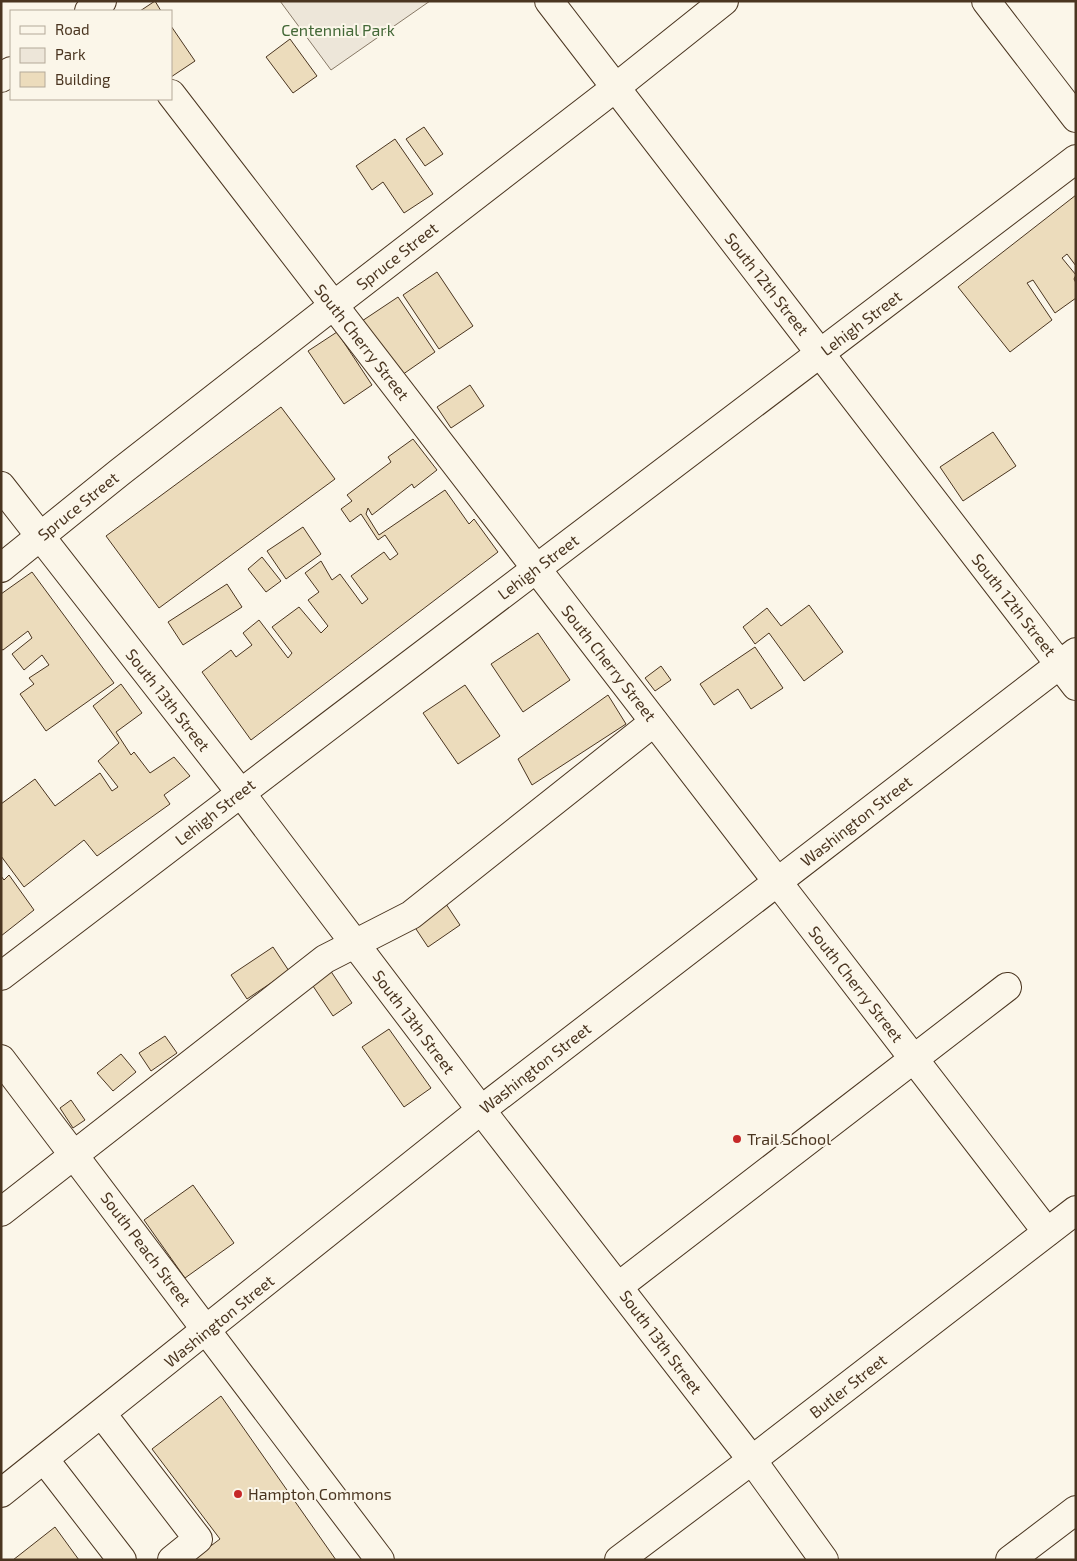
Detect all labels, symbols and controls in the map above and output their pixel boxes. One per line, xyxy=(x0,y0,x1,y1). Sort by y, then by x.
legend xyxy=(10,10,172,100)
text: Road xyxy=(55,20,90,38)
park label: Centennial Park xyxy=(281,20,395,39)
text: Park xyxy=(55,45,86,63)
text: Building xyxy=(55,70,111,88)
street label: Spruce Street xyxy=(352,218,441,293)
street label: South 12th Street xyxy=(721,229,813,339)
street label: South Cherry Street xyxy=(311,280,414,404)
street label: Lehigh Street xyxy=(817,286,905,359)
street label: Spruce Street xyxy=(34,467,122,544)
street label: Lehigh Street xyxy=(494,530,582,603)
street label: South 12th Street xyxy=(968,550,1060,660)
street label: South Cherry Street xyxy=(558,601,661,725)
street label: South 13th Street xyxy=(122,645,214,755)
street label: Washington Street xyxy=(796,771,915,870)
street label: Lehigh Street xyxy=(171,774,258,849)
street label: South Cherry Street xyxy=(805,922,908,1046)
street label: South 13th Street xyxy=(369,966,460,1077)
street label: Washington Street xyxy=(475,1018,594,1117)
place label: Trail School xyxy=(747,1129,831,1148)
marker: Trail School xyxy=(731,1133,743,1145)
street label: South Peach Street xyxy=(97,1188,196,1310)
street label: Washington Street xyxy=(160,1270,277,1371)
street label: South 13th Street xyxy=(616,1286,707,1397)
street label: Butler Street xyxy=(805,1350,890,1422)
place label: Hampton Commons xyxy=(248,1484,392,1503)
marker: Hampton Commons xyxy=(232,1488,244,1500)

